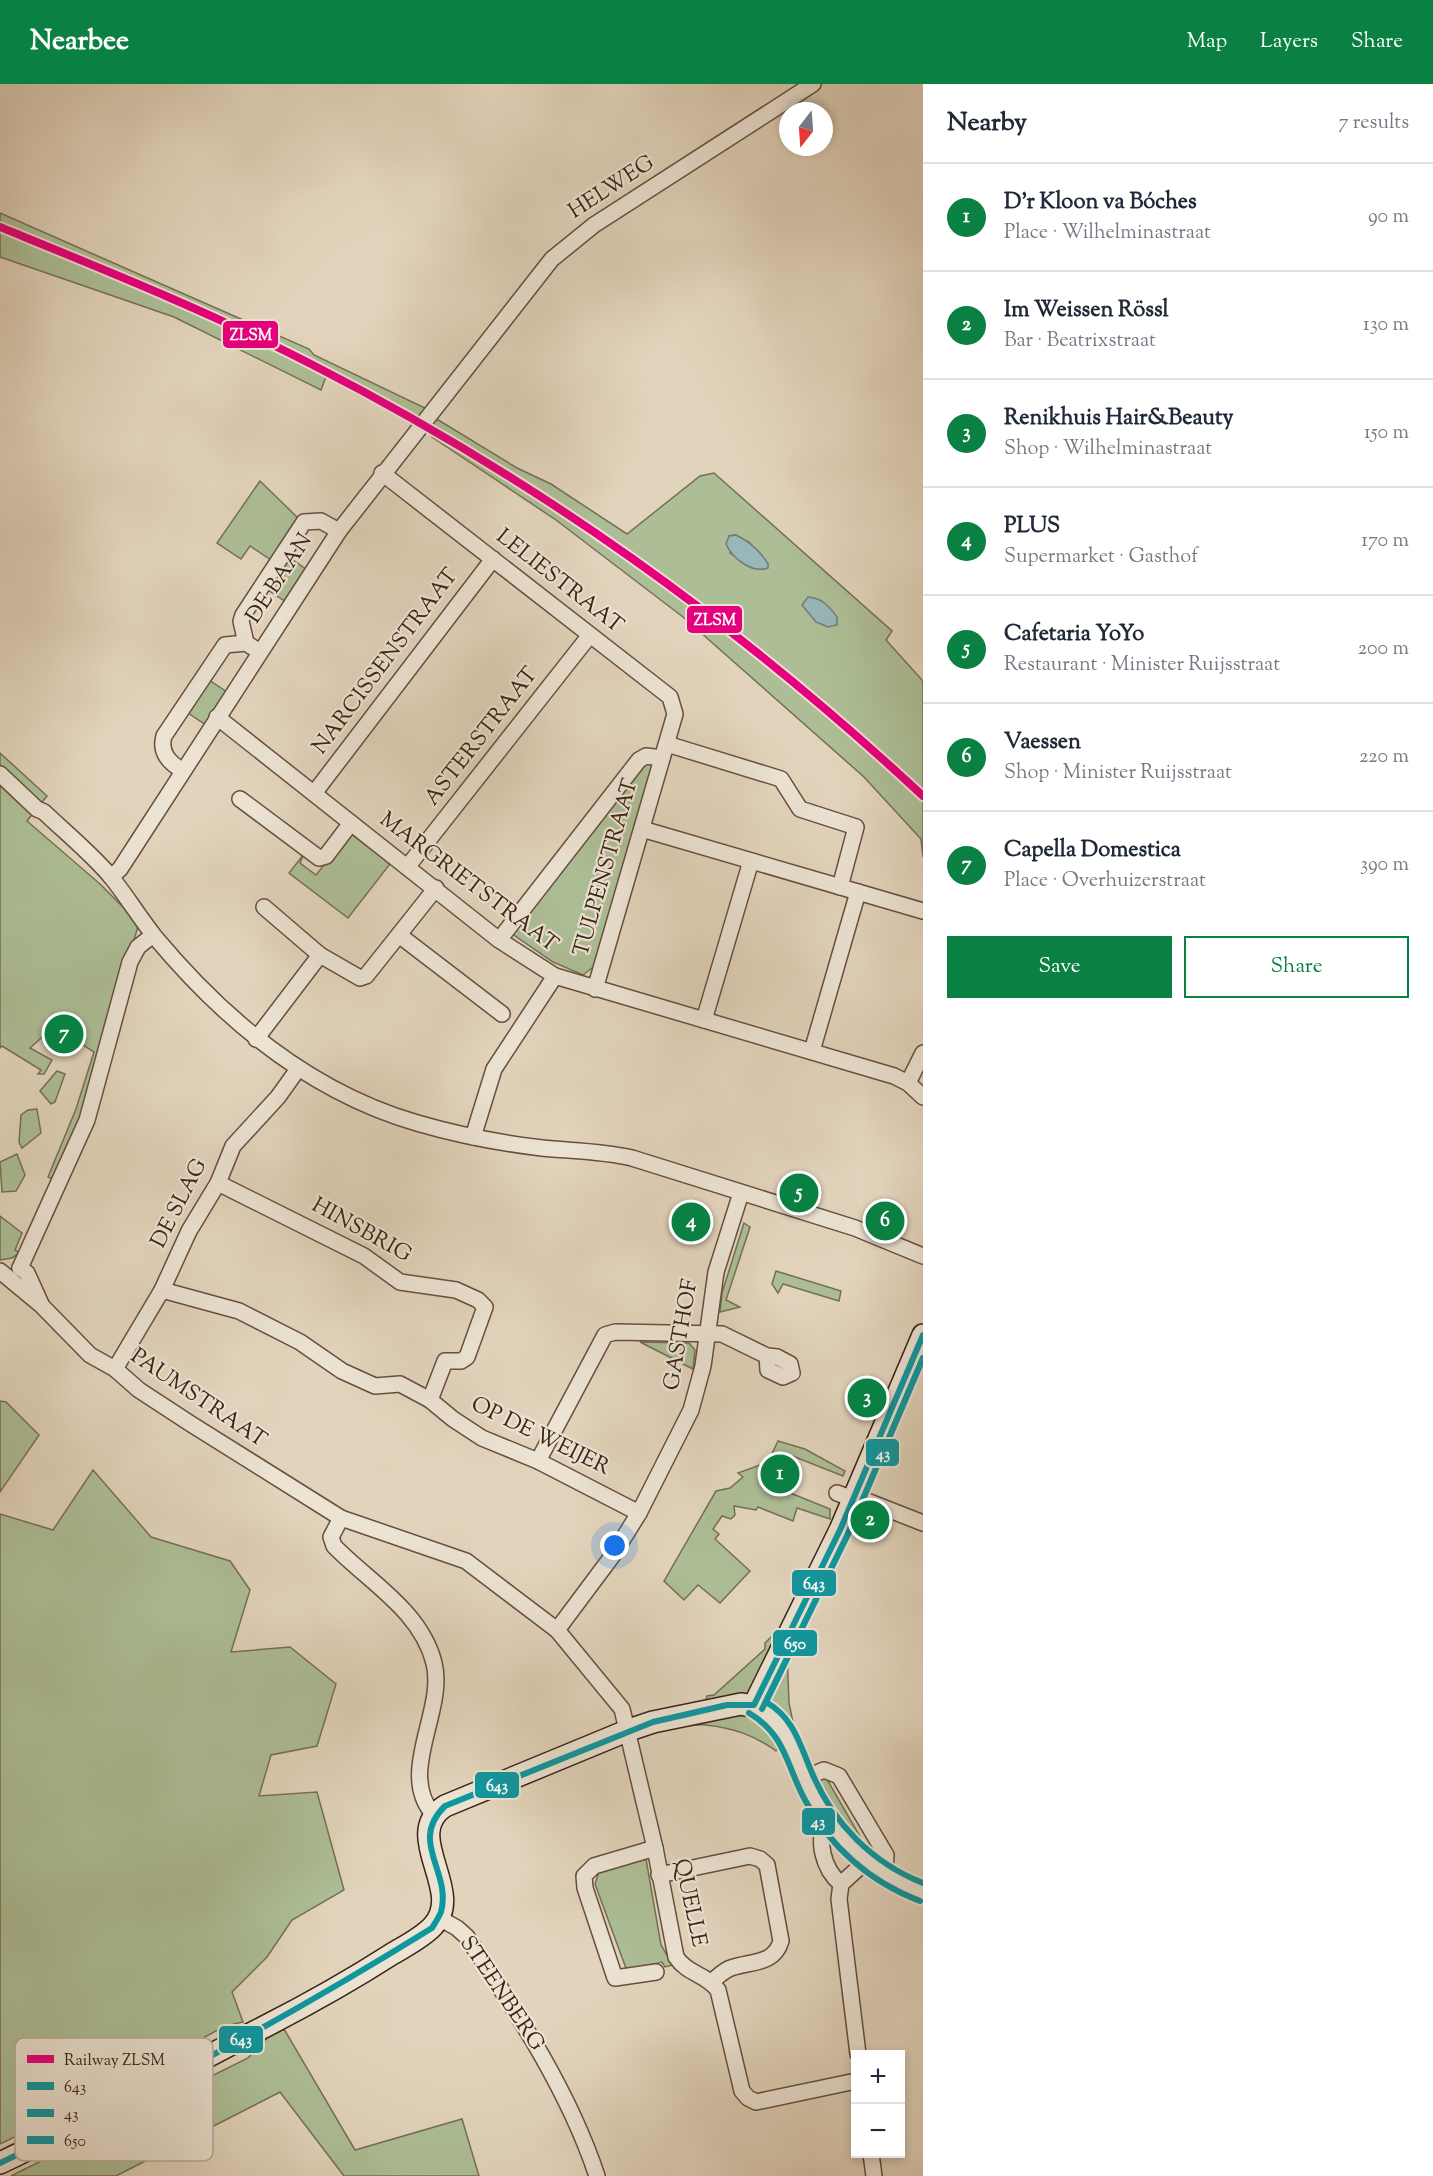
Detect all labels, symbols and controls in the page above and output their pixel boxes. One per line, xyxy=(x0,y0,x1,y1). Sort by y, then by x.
text: Nearbee xyxy=(30,22,129,62)
text: Map xyxy=(1187,27,1227,57)
text: Layers xyxy=(1260,27,1318,57)
text: Share xyxy=(1351,27,1403,57)
north arrow xyxy=(779,102,833,156)
text: Nearby xyxy=(947,105,1027,142)
text: 7 results xyxy=(1338,109,1409,138)
street label: HELWEG xyxy=(563,148,661,228)
text: D'r Kloon va Bóches xyxy=(1004,187,1197,219)
text: 1 xyxy=(963,203,970,232)
text: 90 m xyxy=(1368,203,1409,232)
text: Place · Wilhelminastraat xyxy=(1004,219,1211,248)
text: Im Weissen Rössl xyxy=(1004,295,1169,327)
text: 2 xyxy=(962,311,971,340)
text: 130 m xyxy=(1363,311,1409,340)
line badge: ZLSM xyxy=(222,320,279,349)
text: ZLSM xyxy=(230,325,273,348)
text: Bar · Beatrixstraat xyxy=(1004,327,1156,356)
text: Renikhuis Hair&Beauty xyxy=(1004,403,1233,435)
text: 3 xyxy=(962,419,971,448)
text: 150 m xyxy=(1364,419,1409,448)
text: Shop · Wilhelminastraat xyxy=(1004,435,1212,464)
text: PLUS xyxy=(1004,511,1060,543)
street label: LELIESTRAAT xyxy=(488,522,630,642)
text: 4 xyxy=(961,527,972,556)
text: 170 m xyxy=(1361,527,1409,556)
street label: DE BAAN xyxy=(239,528,321,630)
text: Supermarket · Gasthof xyxy=(1004,543,1198,572)
street label: NARCISSENSTRAAT xyxy=(305,562,467,762)
line badge: ZLSM xyxy=(686,605,743,634)
text: ZLSM xyxy=(694,610,737,633)
text: Cafetaria YoYo xyxy=(1004,619,1144,651)
text: 5 xyxy=(963,635,970,664)
text: 200 m xyxy=(1358,635,1409,664)
text: Restaurant · Minister Ruijsstraat xyxy=(1004,651,1280,680)
street label: ASTERSTRAAT xyxy=(418,660,547,813)
text: Vaessen xyxy=(1004,727,1081,759)
text: 6 xyxy=(962,743,971,772)
text: 220 m xyxy=(1359,743,1409,772)
text: Shop · Minister Ruijsstraat xyxy=(1004,759,1232,788)
street label: TULPENSTRAAT xyxy=(566,775,648,961)
street label: MARGRIETSTRAAT xyxy=(372,805,565,961)
text: Capella Domestica xyxy=(1004,835,1181,867)
text: 7 xyxy=(961,851,972,880)
text: 390 m xyxy=(1360,851,1409,880)
text: Place · Overhuizerstraat xyxy=(1004,867,1206,896)
button: Save xyxy=(947,936,1172,998)
button: Share xyxy=(1184,936,1409,998)
pin: 7 xyxy=(44,1012,84,1056)
street label: DE SLAG xyxy=(144,1154,216,1254)
pin: 5 xyxy=(780,1170,818,1216)
street label: HINSBRIG xyxy=(305,1190,417,1272)
pin: 6 xyxy=(866,1198,904,1244)
pin: 4 xyxy=(672,1200,710,1244)
street label: GASTHOF xyxy=(656,1277,708,1393)
street label: PAUMSTRAAT xyxy=(123,1341,273,1457)
pin: 3 xyxy=(848,1376,886,1420)
street label: OP DE WEIJER xyxy=(465,1389,615,1485)
line badge: 43 xyxy=(865,1438,900,1467)
text: 43 xyxy=(875,1444,891,1467)
pin: 1 xyxy=(760,1452,800,1496)
pin: 2 xyxy=(850,1498,890,1542)
your location xyxy=(600,1531,629,1560)
line badge: 643 xyxy=(791,1569,837,1597)
text: 643 xyxy=(803,1574,826,1597)
line badge: 650 xyxy=(772,1629,818,1657)
text: 650 xyxy=(784,1634,806,1657)
line badge: 643 xyxy=(474,1771,520,1799)
text: 643 xyxy=(486,1776,509,1799)
line badge: 43 xyxy=(801,1807,836,1836)
text: 43 xyxy=(810,1812,826,1835)
street label: QUELLE xyxy=(664,1856,714,1950)
street label: STEENBERG xyxy=(451,1930,551,2058)
line badge: 643 xyxy=(218,2025,264,2054)
text: 643 xyxy=(230,2030,253,2053)
legend xyxy=(15,2038,213,2161)
text: Railway ZLSM xyxy=(64,2050,165,2073)
map controls xyxy=(851,2050,905,2158)
button: + xyxy=(851,2050,905,2104)
text: 643 xyxy=(64,2077,86,2100)
text: 43 xyxy=(64,2104,79,2127)
button: − xyxy=(851,2104,905,2158)
text: 650 xyxy=(64,2131,86,2154)

